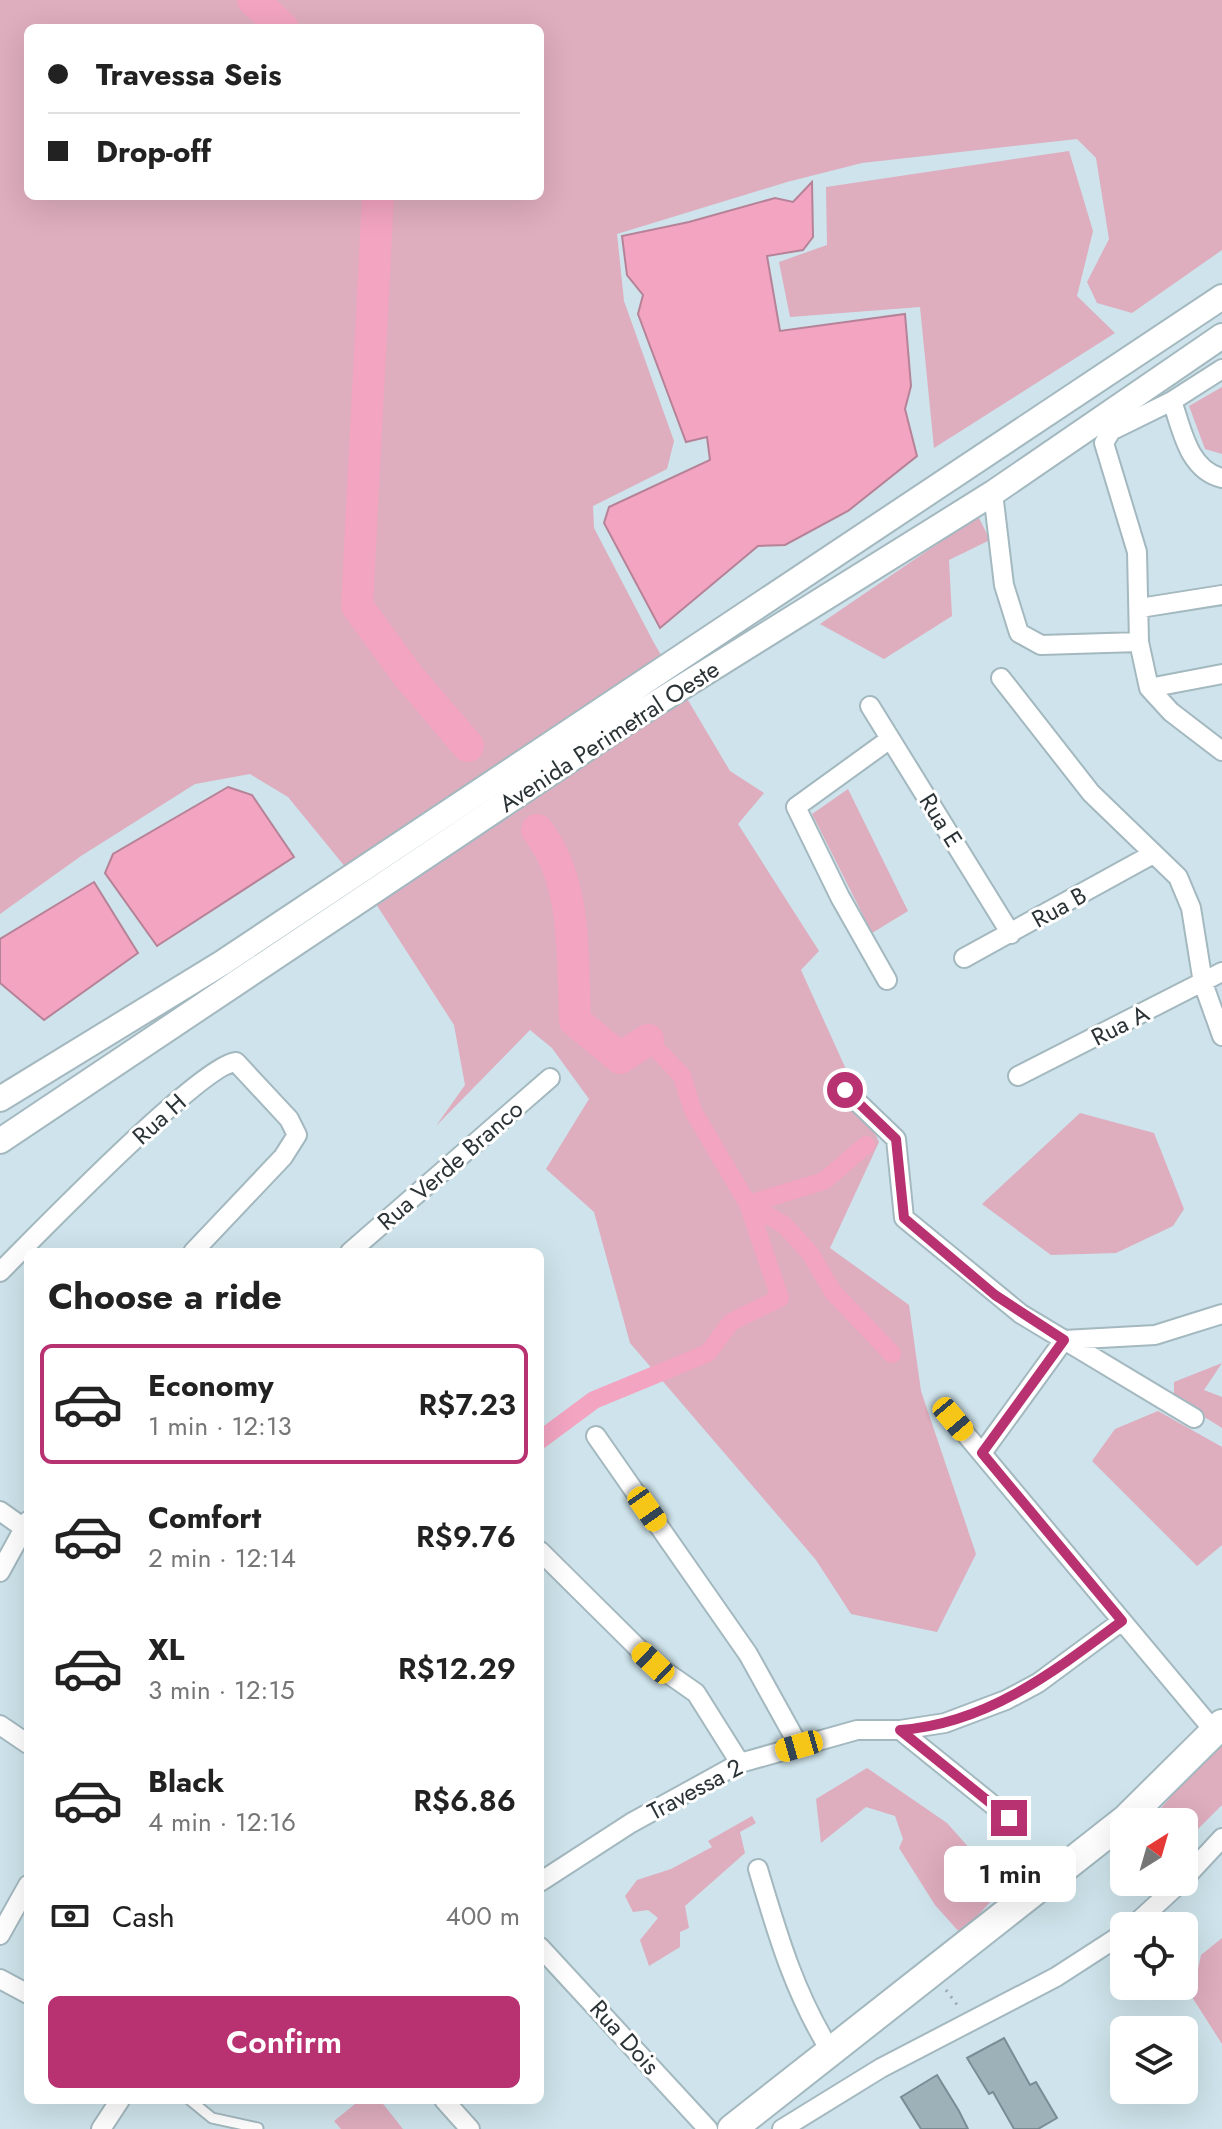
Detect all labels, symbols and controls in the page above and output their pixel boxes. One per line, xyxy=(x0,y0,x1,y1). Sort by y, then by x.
text: Travessa Seis xyxy=(96,53,282,96)
text: Drop-off xyxy=(96,130,211,173)
street label: Avenida Perimetral Oeste xyxy=(492,652,726,820)
street label: Rua E xyxy=(911,786,971,854)
street label: Rua B xyxy=(1025,878,1093,936)
street label: Rua A xyxy=(1085,996,1155,1054)
route start xyxy=(827,1072,863,1108)
street label: Rua H xyxy=(124,1085,194,1153)
street label: Rua Verde Branco xyxy=(370,1092,530,1238)
text: Choose a ride xyxy=(48,1270,282,1322)
text: Economy xyxy=(148,1364,274,1407)
icon: car xyxy=(52,1368,124,1440)
text: R$7.23 xyxy=(419,1383,516,1426)
car xyxy=(928,1393,978,1445)
text: 1 min · 12:13 xyxy=(148,1407,292,1445)
car xyxy=(623,1482,671,1536)
text: Comfort xyxy=(148,1496,261,1539)
icon: car xyxy=(52,1500,124,1572)
text: R$9.76 xyxy=(416,1515,516,1558)
text: 2 min · 12:14 xyxy=(148,1539,296,1577)
text: XL xyxy=(148,1628,184,1671)
icon: car xyxy=(52,1632,124,1704)
car xyxy=(627,1638,679,1688)
text: R$12.29 xyxy=(398,1647,516,1690)
text: 3 min · 12:15 xyxy=(148,1671,295,1709)
car xyxy=(773,1728,825,1764)
street label: Travessa 2 xyxy=(641,1749,749,1829)
text: Black xyxy=(148,1760,224,1803)
icon: car xyxy=(52,1764,124,1836)
text: R$6.86 xyxy=(413,1779,516,1822)
route end xyxy=(991,1800,1027,1836)
text: 4 min · 12:16 xyxy=(148,1803,296,1841)
north arrow xyxy=(1110,1808,1198,1896)
map controls xyxy=(1110,1808,1198,2104)
callout: 1 min xyxy=(943,1846,1075,1902)
text: 1 min xyxy=(978,1855,1042,1893)
icon: cash xyxy=(48,1894,92,1938)
text: Cash xyxy=(112,1895,175,1938)
text: 400 m xyxy=(446,1897,520,1935)
button: locate xyxy=(1110,1912,1198,2000)
street label: Rua Dois xyxy=(582,1992,668,2082)
button: Confirm xyxy=(48,1996,520,2088)
button: layers xyxy=(1110,2016,1198,2104)

